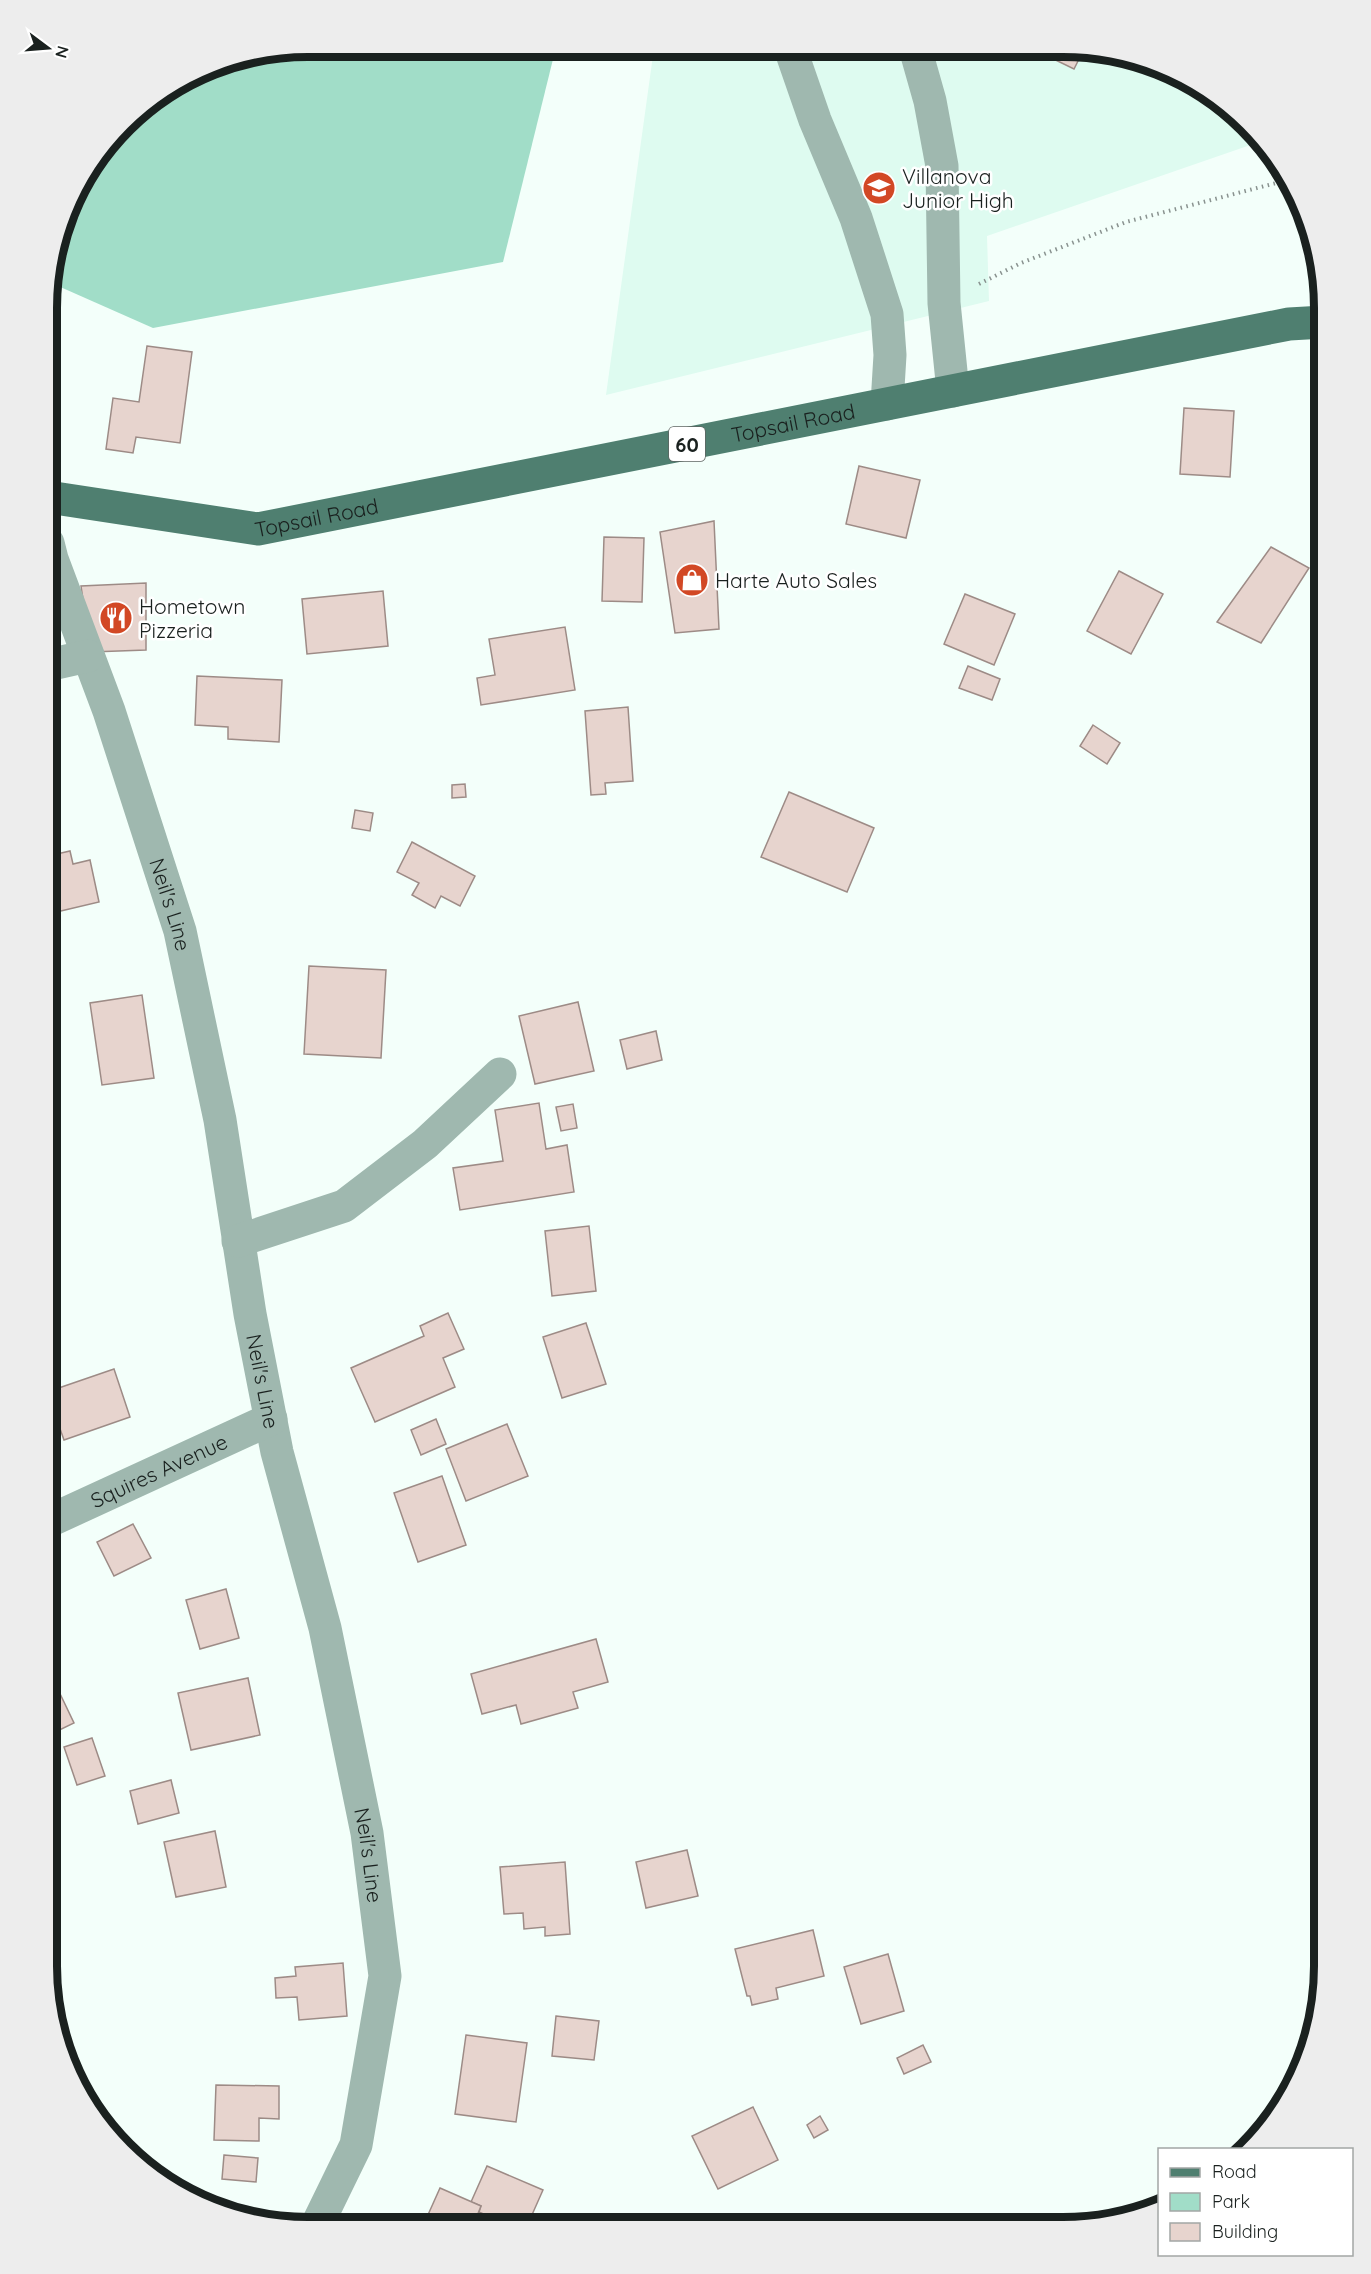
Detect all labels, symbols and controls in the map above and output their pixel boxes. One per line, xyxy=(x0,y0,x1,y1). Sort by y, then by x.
north arrow xyxy=(18,18,78,78)
text: N xyxy=(51,44,74,61)
place label: Villanova Junior High xyxy=(902,163,1014,213)
school or university icon: Villanova Junior High xyxy=(861,170,897,206)
street label: Topsail Road xyxy=(729,398,857,448)
road number: 60 xyxy=(669,427,705,461)
street label: Topsail Road xyxy=(252,492,381,542)
shop icon: Harte Auto Sales xyxy=(674,562,710,598)
place label: Harte Auto Sales xyxy=(715,567,877,593)
place label: Hometown Pizzeria xyxy=(139,593,245,643)
restaurant icon: Hometown Pizzeria xyxy=(98,600,134,636)
street label: Neil's Line xyxy=(144,855,197,953)
street label: Neil's Line xyxy=(241,1332,285,1431)
street label: Squires Avenue xyxy=(86,1428,231,1513)
street label: Neil's Line xyxy=(349,1805,389,1904)
legend xyxy=(1158,2148,1353,2256)
text: Road xyxy=(1212,2160,1257,2183)
text: Park xyxy=(1212,2190,1250,2213)
text: Building xyxy=(1212,2220,1278,2243)

